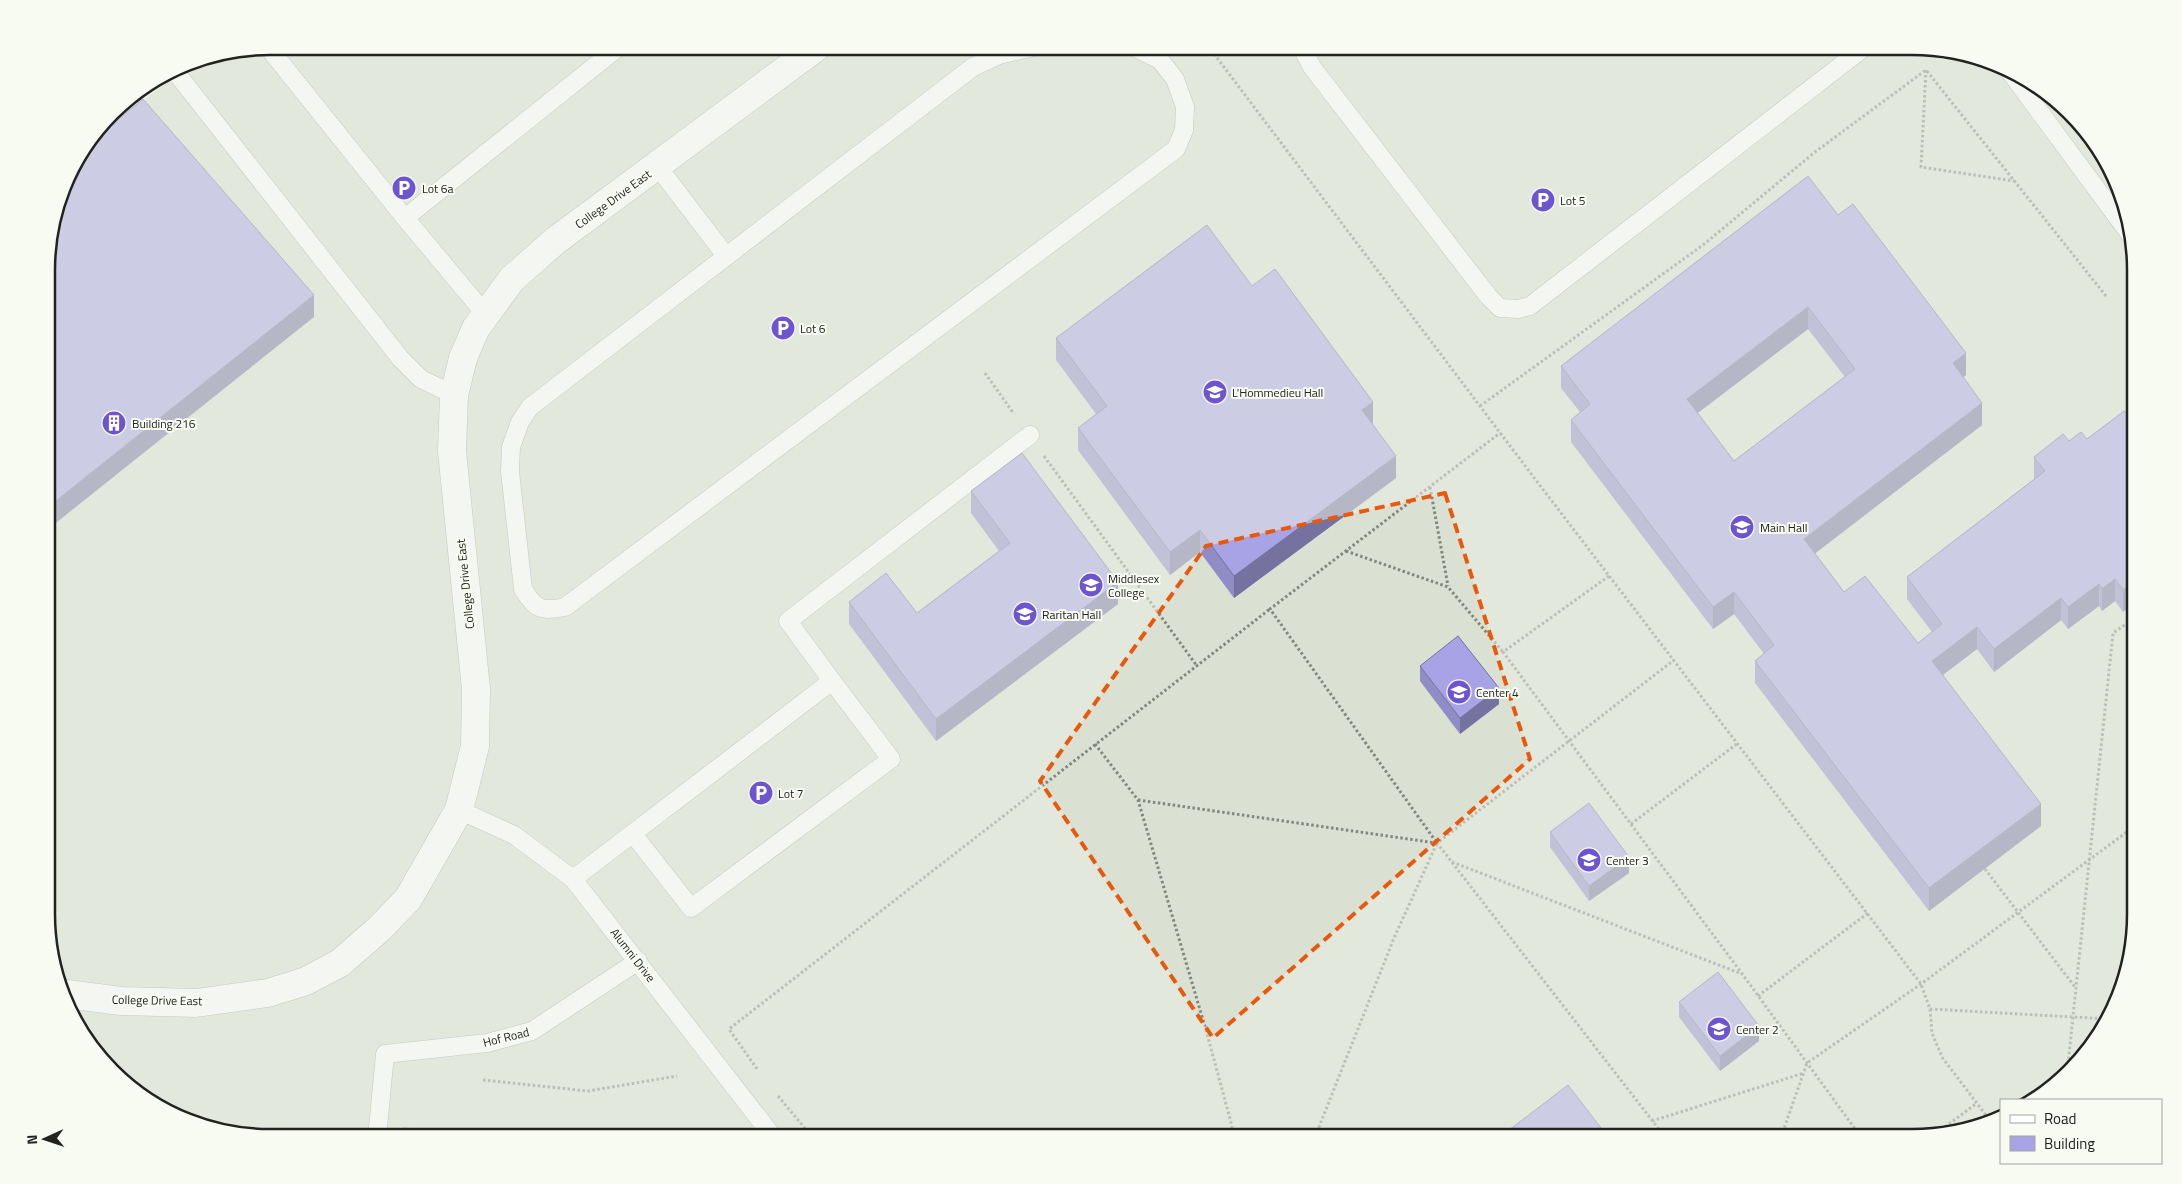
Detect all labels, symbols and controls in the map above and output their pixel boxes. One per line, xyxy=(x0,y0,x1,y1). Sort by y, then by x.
street label: College Drive East xyxy=(571,164,656,233)
parking icon: Lot 6a xyxy=(391,175,417,201)
place label: Lot 6a xyxy=(422,179,454,198)
parking icon: Lot 5 xyxy=(1530,187,1556,213)
place label: Lot 5 xyxy=(1560,191,1586,210)
parking icon: Lot 6 xyxy=(770,315,796,341)
place label: Lot 6 xyxy=(800,319,826,338)
school or university icon: L'Hommedieu Hall xyxy=(1202,379,1228,405)
place label: L'Hommedieu Hall xyxy=(1232,383,1323,402)
building icon: Building 216 xyxy=(101,410,127,436)
place label: Building 216 xyxy=(132,414,196,433)
school or university icon: Main Hall xyxy=(1729,514,1755,540)
place label: Main Hall xyxy=(1760,518,1807,537)
street label: College Drive East xyxy=(451,537,479,630)
place label: Middlesex College xyxy=(1108,569,1160,602)
school or university icon: Middlesex College xyxy=(1078,572,1104,598)
school or university icon: Raritan Hall xyxy=(1012,601,1038,627)
place label: Raritan Hall xyxy=(1042,605,1101,624)
school or university icon: Center 4 xyxy=(1446,679,1472,705)
place label: Center 4 xyxy=(1476,683,1519,702)
parking icon: Lot 7 xyxy=(748,780,774,806)
place label: Lot 7 xyxy=(778,784,804,803)
school or university icon: Center 3 xyxy=(1576,847,1602,873)
place label: Center 3 xyxy=(1606,851,1649,870)
street label: Alumni Drive xyxy=(606,924,660,986)
street label: College Drive East xyxy=(112,990,203,1010)
school or university icon: Center 2 xyxy=(1706,1016,1732,1042)
place label: Center 2 xyxy=(1736,1020,1779,1039)
street label: Hof Road xyxy=(481,1022,531,1052)
legend xyxy=(2000,1099,2162,1164)
text: Road xyxy=(2044,1107,2076,1130)
north arrow xyxy=(20,1114,70,1164)
text: Building xyxy=(2044,1132,2095,1155)
text: N xyxy=(21,1134,42,1145)

